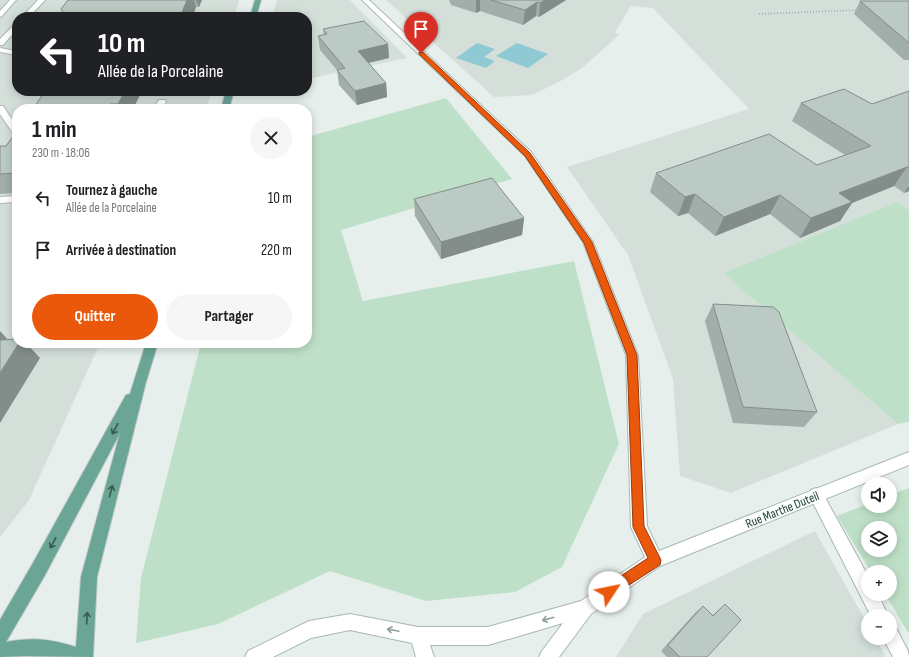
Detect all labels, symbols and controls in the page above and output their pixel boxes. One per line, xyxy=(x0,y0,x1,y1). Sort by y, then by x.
pin xyxy=(404,12,438,53)
icon: arrive xyxy=(410,18,432,40)
text: 10 m xyxy=(98,27,145,60)
icon: left xyxy=(32,28,84,80)
text: Allée de la Porcelaine xyxy=(98,61,224,82)
text: 1 min xyxy=(32,115,77,144)
button: close xyxy=(250,117,292,159)
text: 230 m · 18:06 xyxy=(32,145,90,161)
text: Tournez à gauche xyxy=(66,181,157,200)
icon: left xyxy=(32,187,54,209)
text: 10 m xyxy=(268,189,292,208)
text: Allée de la Porcelaine xyxy=(66,200,157,216)
icon: arrive xyxy=(32,239,54,261)
text: Arrivée à destination xyxy=(66,241,176,260)
text: 220 m xyxy=(261,241,292,260)
button: Quitter xyxy=(32,294,158,340)
button: Partager xyxy=(166,294,292,340)
one-way arrow xyxy=(111,423,118,435)
map controls xyxy=(861,477,897,645)
button: sound xyxy=(861,477,897,513)
one-way arrow xyxy=(108,485,115,498)
street label: Rue Marthe Duteil xyxy=(743,488,822,532)
button: layers xyxy=(861,521,897,557)
one-way arrow xyxy=(49,537,56,549)
button: + xyxy=(861,565,897,601)
position arrow xyxy=(588,571,630,613)
button: − xyxy=(861,609,897,645)
one-way arrow xyxy=(83,612,90,625)
one-way arrow xyxy=(542,616,555,623)
one-way arrow xyxy=(387,626,400,634)

